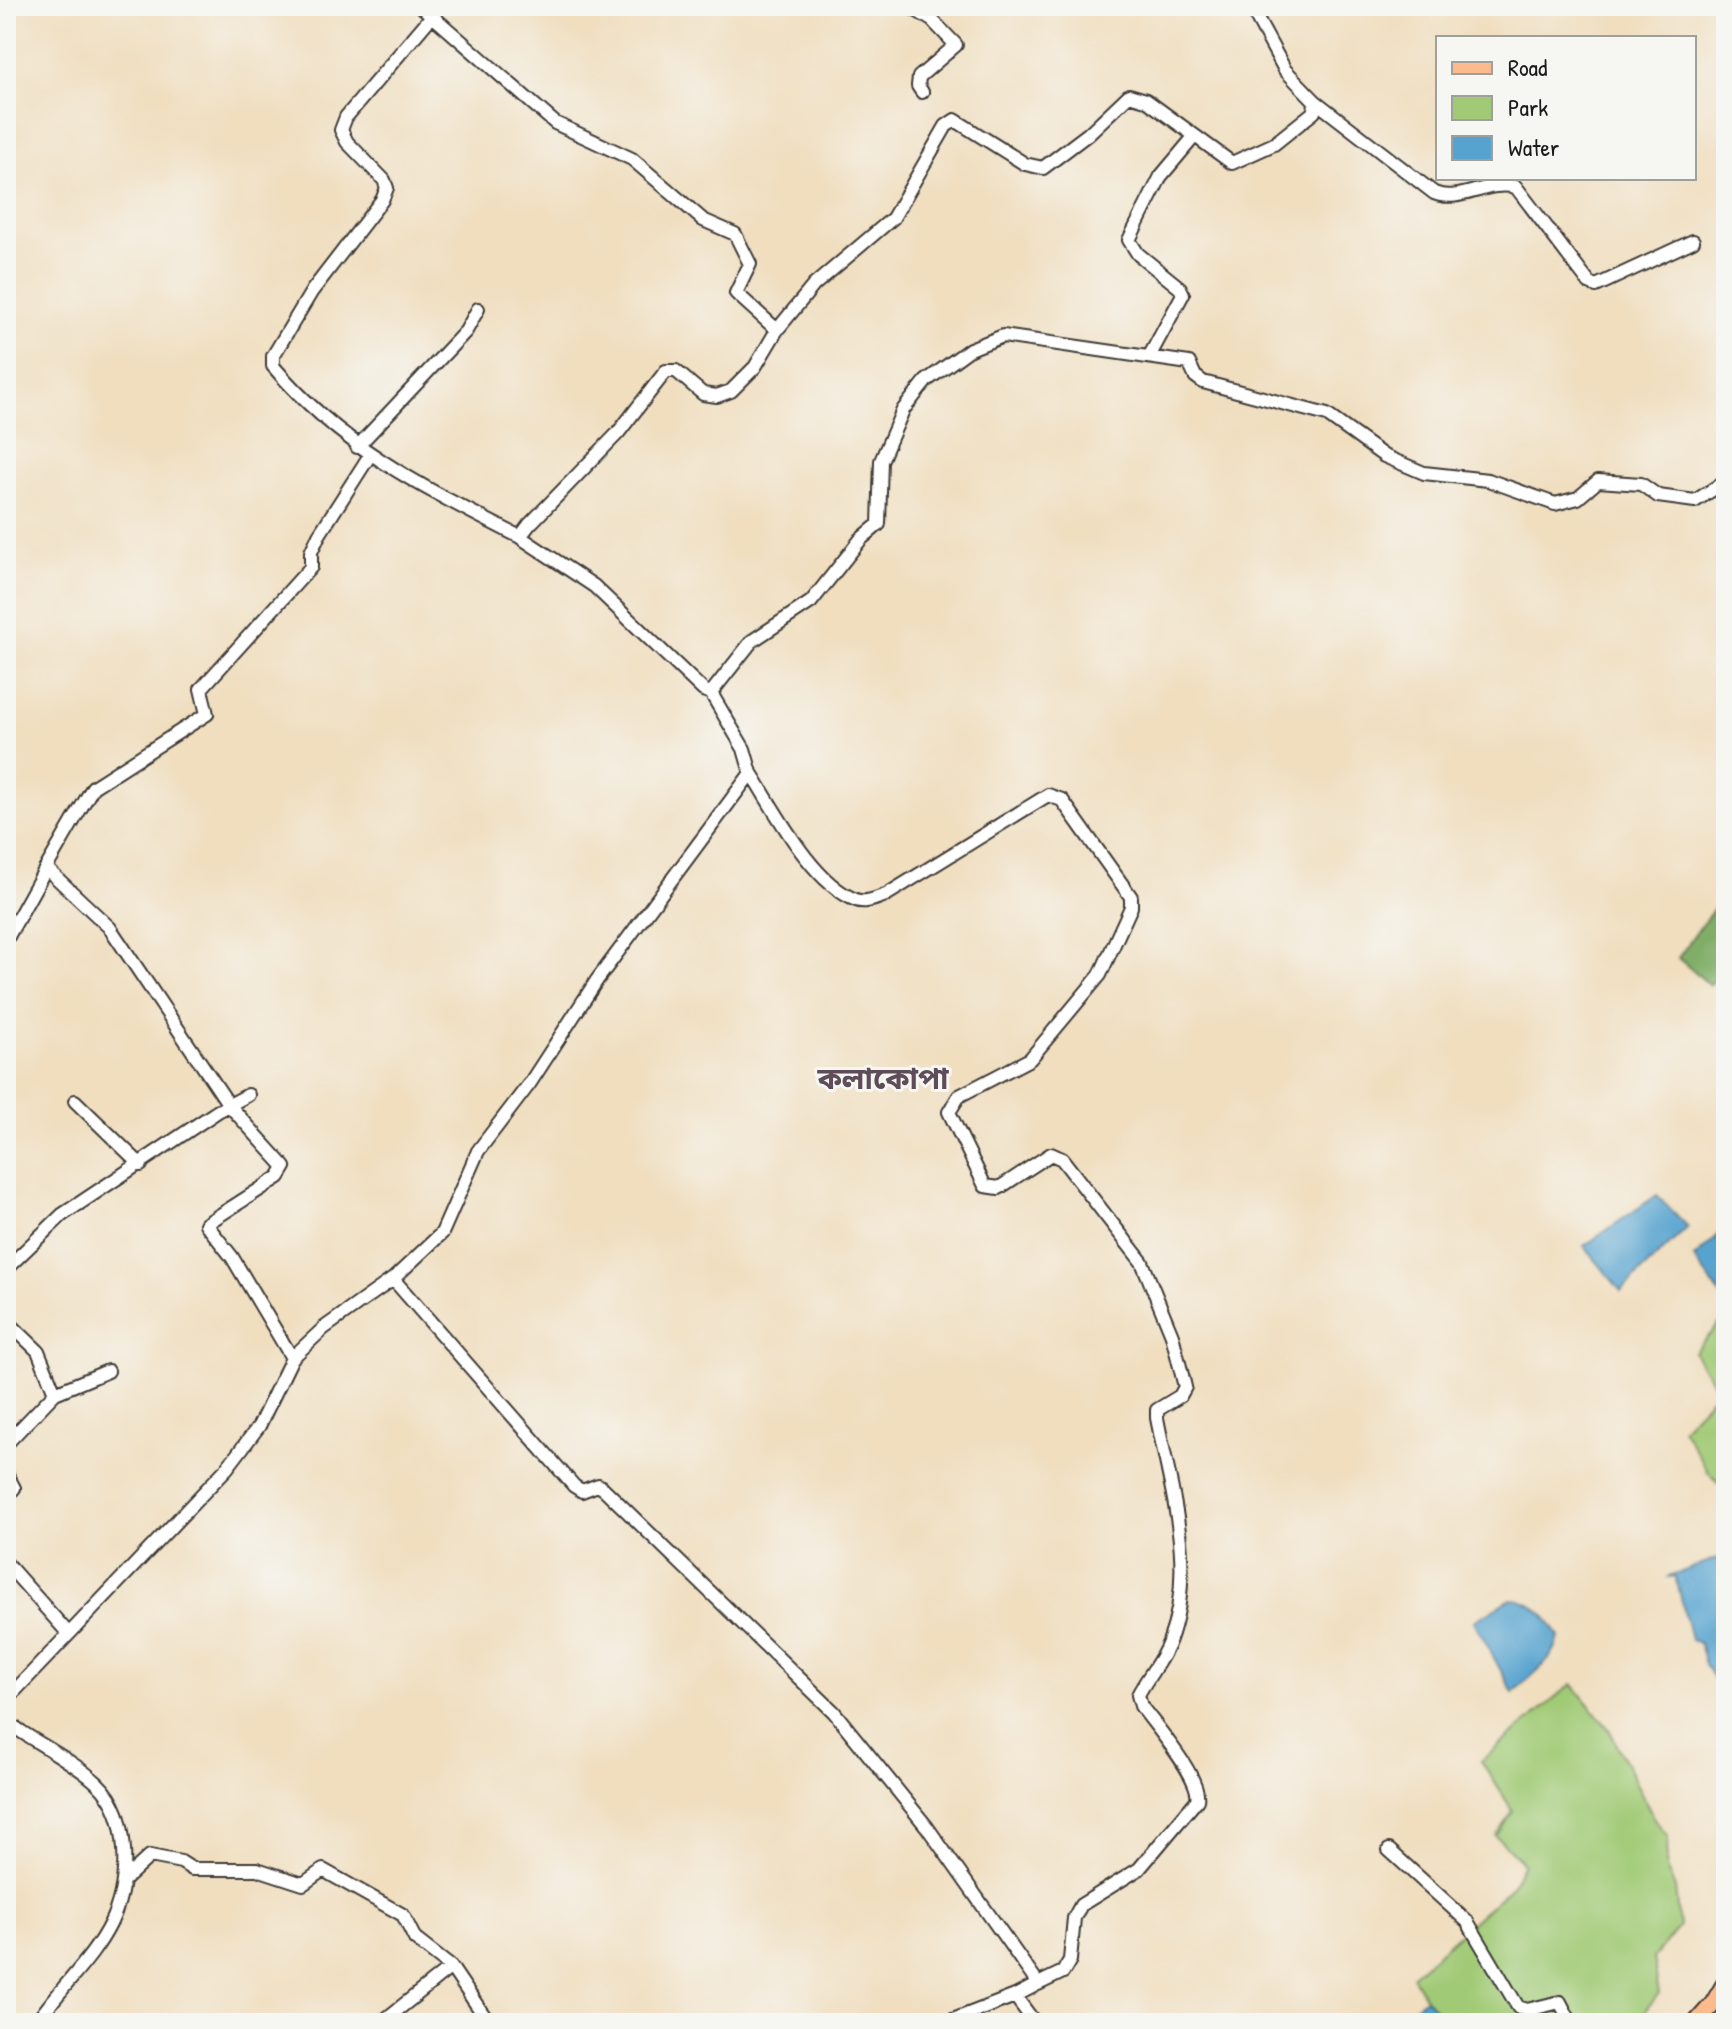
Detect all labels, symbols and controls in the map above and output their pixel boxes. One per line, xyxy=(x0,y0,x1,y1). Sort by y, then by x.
legend xyxy=(1436,36,1696,180)
text: Road xyxy=(1508,51,1547,83)
text: Park xyxy=(1508,91,1548,123)
text: Water xyxy=(1508,131,1559,163)
district label: কলাকোপা xyxy=(816,1058,949,1098)

